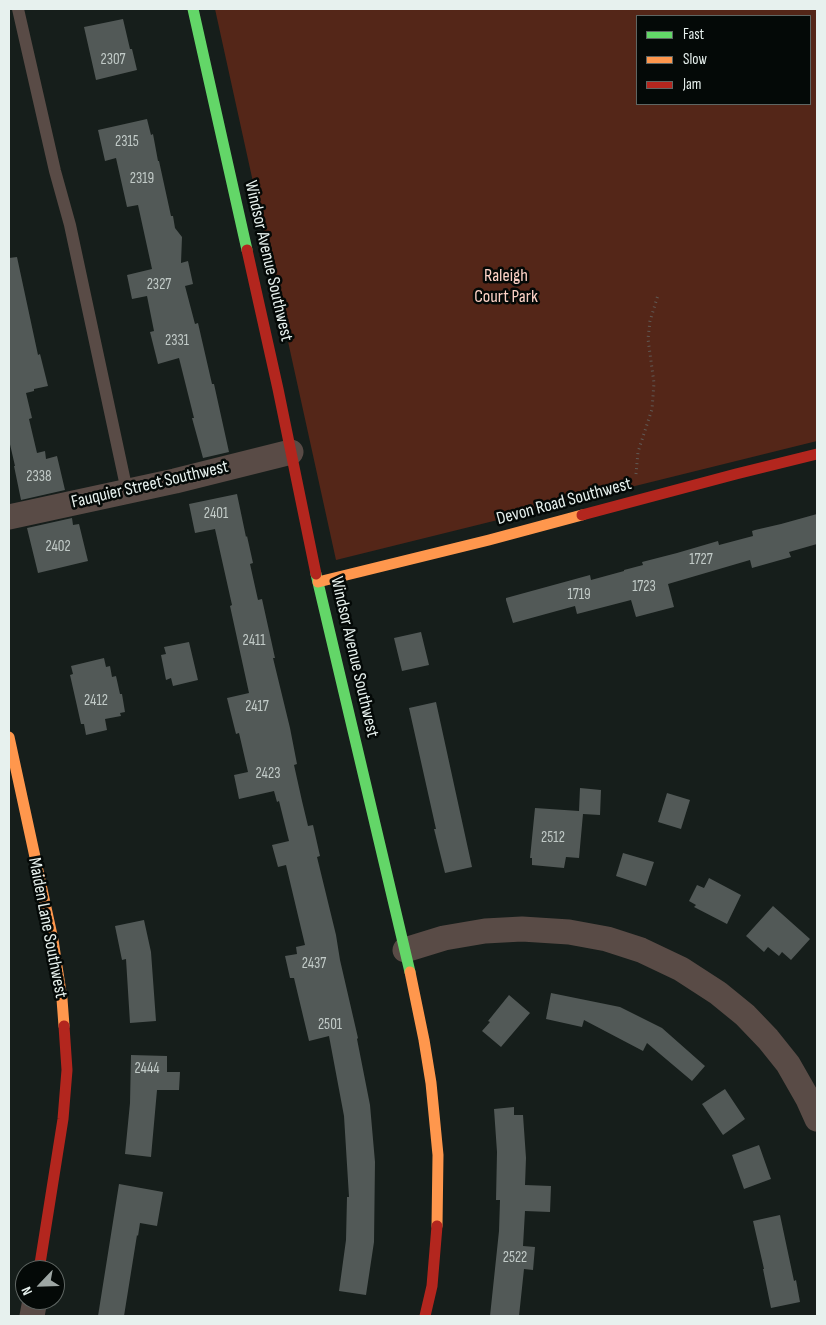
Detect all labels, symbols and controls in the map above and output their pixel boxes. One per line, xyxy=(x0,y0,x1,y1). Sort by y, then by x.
legend xyxy=(636,15,811,105)
text: Fast xyxy=(683,25,704,44)
text: Slow xyxy=(683,50,707,69)
house number: 2307 xyxy=(100,51,126,69)
text: Jam xyxy=(683,75,701,94)
house number: 2315 xyxy=(115,133,139,151)
house number: 2319 xyxy=(130,170,154,188)
street label: Windsor Avenue Southwest xyxy=(239,179,297,343)
park label: Raleigh Court Park xyxy=(474,265,538,308)
house number: 2327 xyxy=(147,276,171,294)
house number: 2331 xyxy=(165,332,189,350)
street label: Fauquier Street Southwest xyxy=(69,456,231,514)
house number: 2338 xyxy=(26,468,52,486)
street label: Devon Road Southwest xyxy=(494,474,634,530)
house number: 2401 xyxy=(204,505,228,523)
house number: 2402 xyxy=(45,538,71,556)
house number: 1727 xyxy=(689,551,713,569)
street label: Windsor Avenue Southwest xyxy=(325,575,383,739)
house number: 1723 xyxy=(632,578,656,596)
house number: 1719 xyxy=(567,586,591,604)
house number: 2411 xyxy=(243,632,265,650)
house number: 2412 xyxy=(84,692,108,710)
house number: 2417 xyxy=(245,698,269,716)
house number: 2423 xyxy=(256,765,280,783)
house number: 2512 xyxy=(541,829,565,847)
street label: Maiden Lane Southwest xyxy=(23,856,71,1000)
house number: 2437 xyxy=(302,955,326,973)
house number: 2501 xyxy=(318,1016,342,1034)
house number: 2444 xyxy=(134,1060,160,1078)
house number: 2522 xyxy=(503,1249,527,1267)
north arrow xyxy=(15,1260,65,1310)
text: N xyxy=(17,1284,36,1298)

